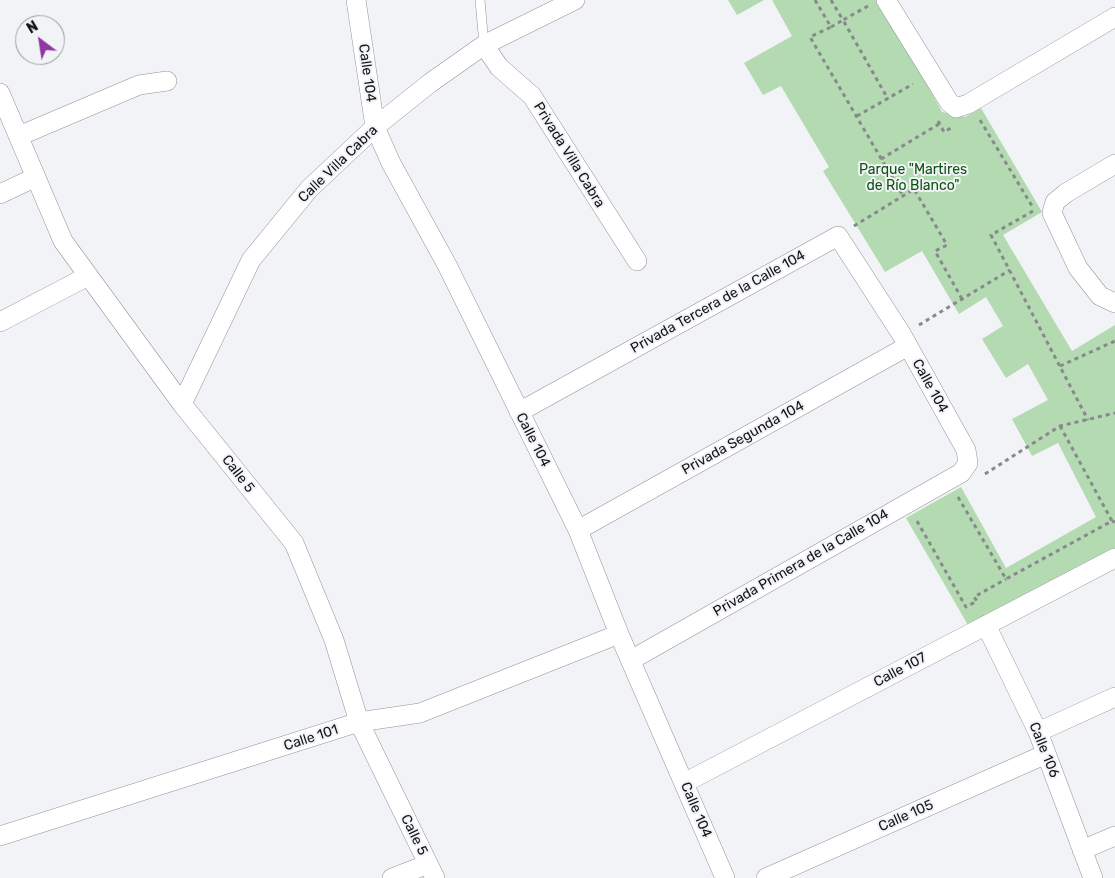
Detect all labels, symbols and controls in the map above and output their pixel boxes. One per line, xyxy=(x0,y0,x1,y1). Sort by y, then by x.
north arrow xyxy=(15,15,65,65)
text: N xyxy=(24,18,41,37)
street label: Calle 104 xyxy=(355,43,379,103)
street label: Privada Villa Cabra xyxy=(530,99,608,211)
street label: Calle Villa Cabra xyxy=(295,122,381,206)
park label: Parque "Martires de Río Blanco" xyxy=(859,162,967,194)
street label: Privada Tercera de la Calle 104 xyxy=(628,247,808,357)
street label: Calle 104 xyxy=(908,356,952,416)
street label: Privada Segunda 104 xyxy=(679,397,807,479)
street label: Calle 104 xyxy=(512,410,554,470)
street label: Calle 5 xyxy=(218,452,258,496)
street label: Privada Primera de la Calle 104 xyxy=(710,506,892,620)
street label: Calle 107 xyxy=(871,649,929,691)
street label: Calle 106 xyxy=(1025,720,1063,780)
street label: Calle 101 xyxy=(282,721,340,755)
street label: Calle 104 xyxy=(677,780,715,840)
street label: Calle 105 xyxy=(876,796,936,836)
street label: Calle 5 xyxy=(397,812,431,858)

